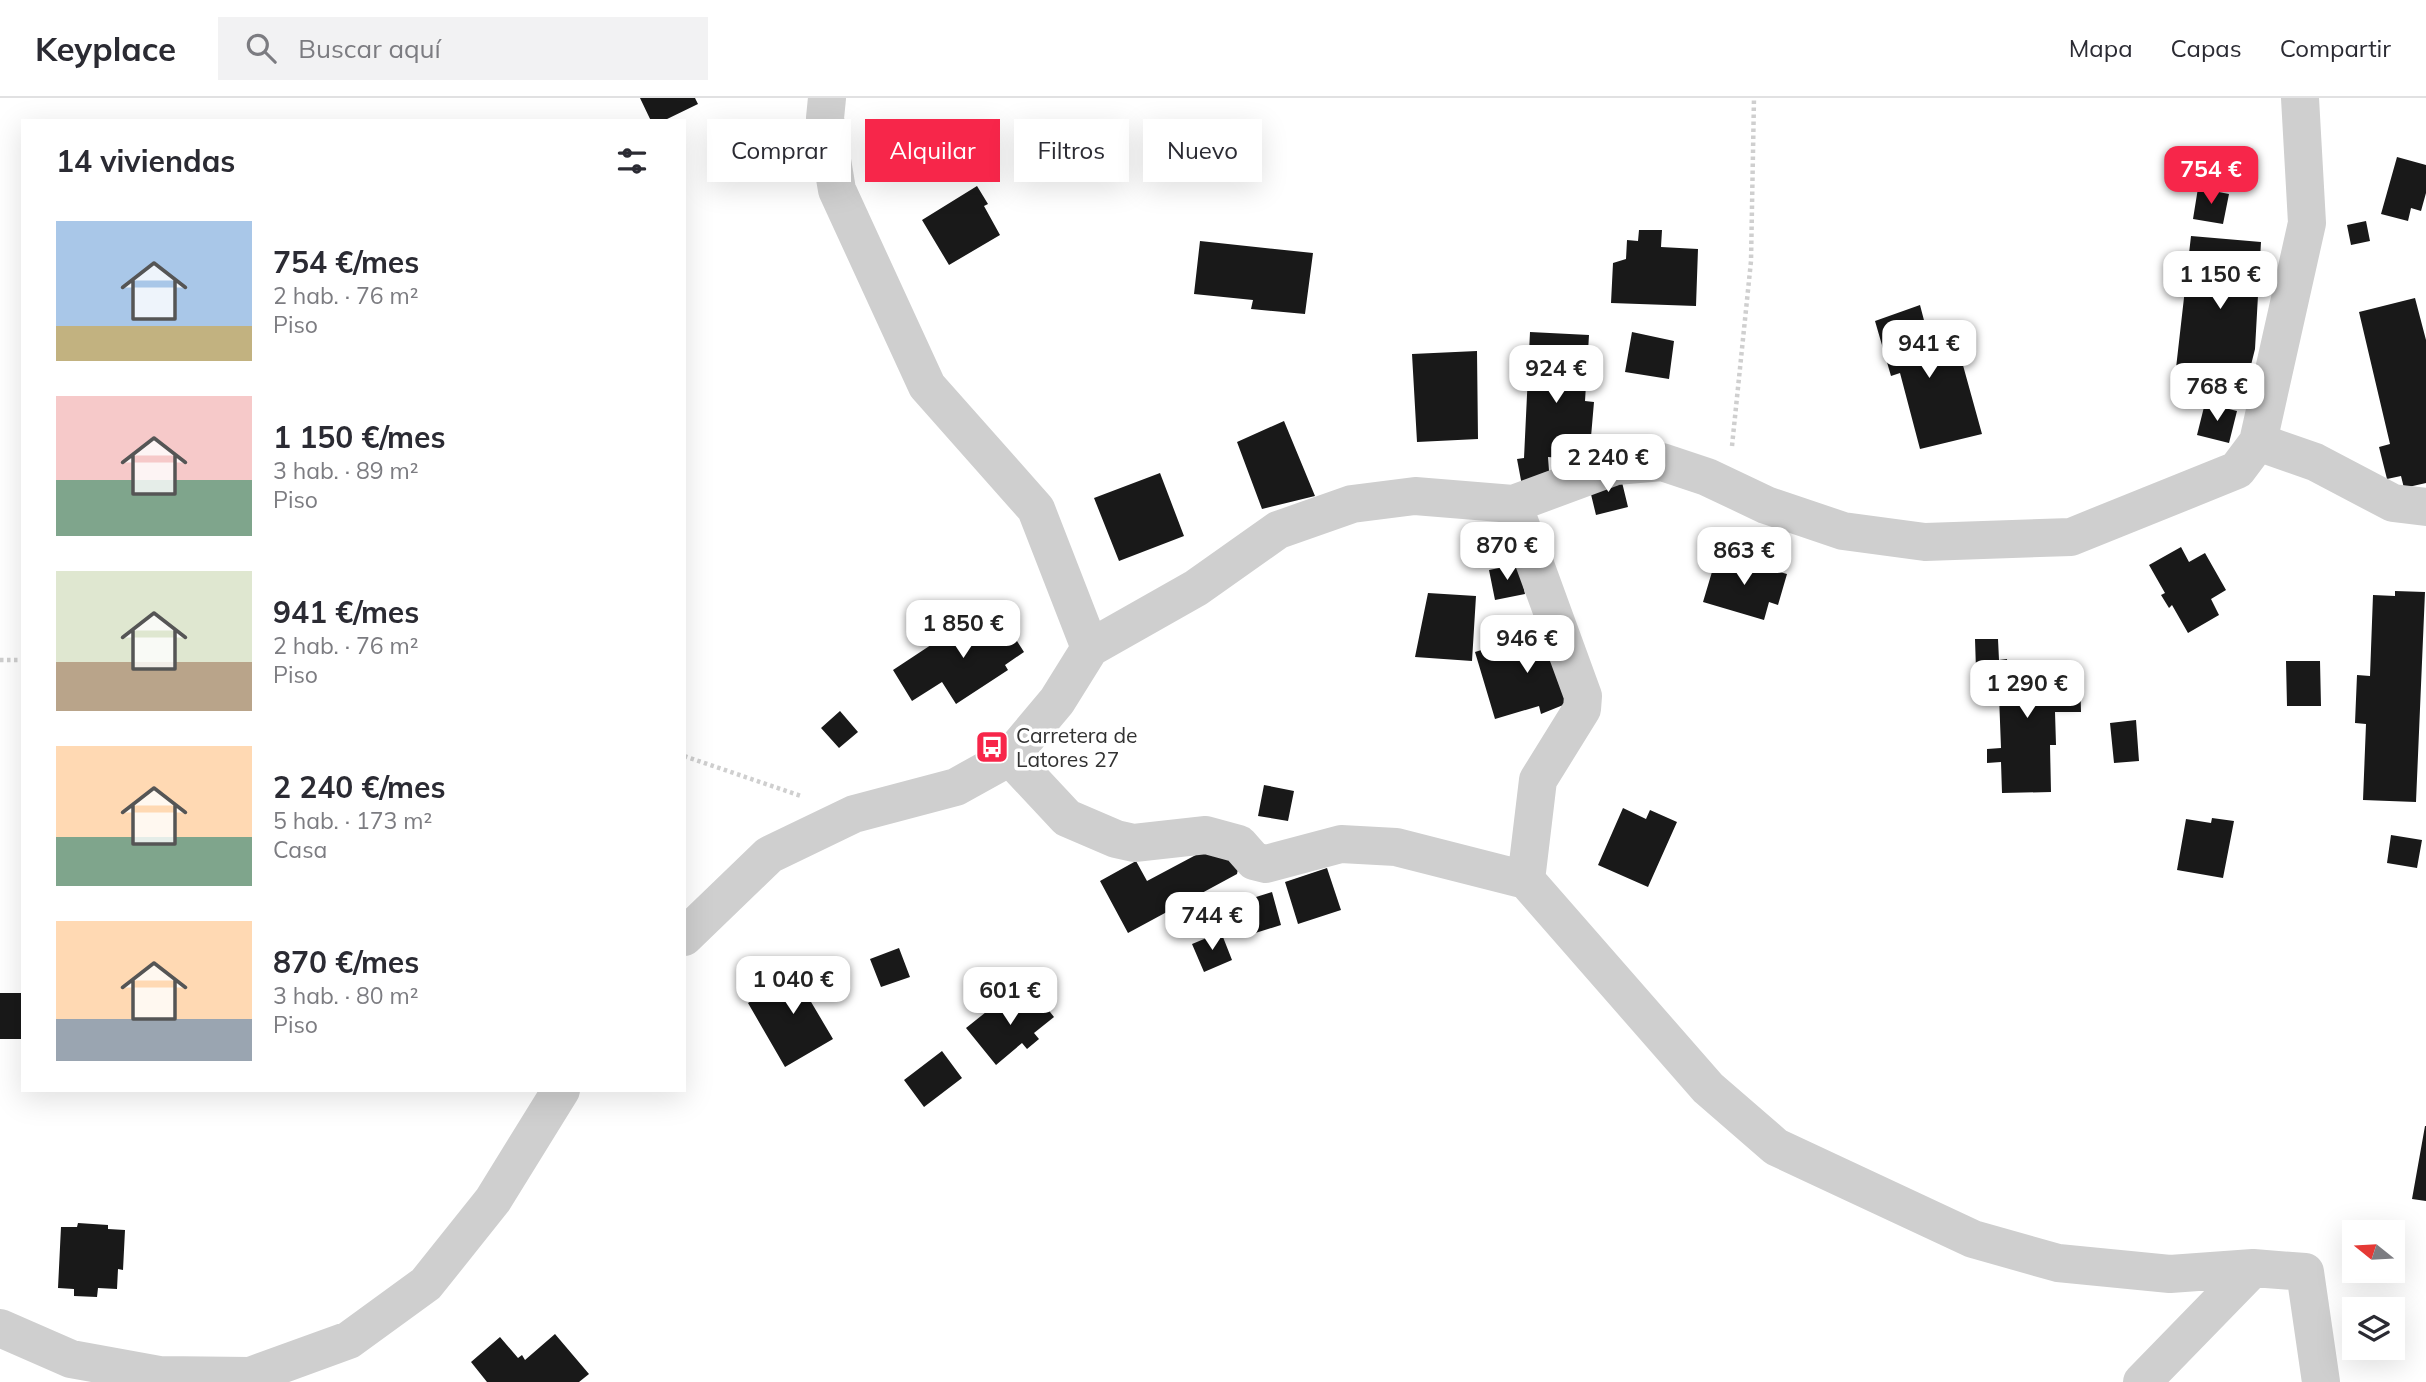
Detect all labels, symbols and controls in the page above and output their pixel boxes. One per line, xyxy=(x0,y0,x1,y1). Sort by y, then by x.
search box xyxy=(218,17,708,80)
text: Keyplace xyxy=(35,28,176,69)
icon: search xyxy=(242,29,280,67)
text: Buscar aquí xyxy=(298,32,441,65)
text: Mapa xyxy=(2069,33,2133,63)
text: Capas xyxy=(2171,33,2242,63)
text: Compartir xyxy=(2280,33,2391,63)
chip: Comprar xyxy=(707,119,851,182)
chip: Alquilar xyxy=(865,119,1000,182)
chip: Filtros xyxy=(1014,119,1129,182)
chip: Nuevo xyxy=(1143,119,1262,182)
text: 14 viviendas xyxy=(56,142,235,180)
icon: filters xyxy=(613,142,651,180)
pin: 754 € xyxy=(2162,146,2260,206)
text: 754 € xyxy=(2180,154,2242,183)
text: 754 €/mes xyxy=(273,243,419,281)
icon: home xyxy=(112,249,196,333)
pin: 1 150 € xyxy=(2155,252,2285,311)
text: 1 150 € xyxy=(2179,259,2261,288)
text: 2 hab. · 76 m² xyxy=(273,281,418,310)
text: Piso xyxy=(273,310,318,339)
pin: 941 € xyxy=(1880,320,1978,380)
text: 941 € xyxy=(1898,328,1960,357)
pin: 924 € xyxy=(1507,345,1605,405)
text: 924 € xyxy=(1525,353,1587,382)
pin: 768 € xyxy=(2168,364,2266,423)
text: 768 € xyxy=(2186,371,2248,400)
text: 1 150 €/mes xyxy=(273,418,446,456)
icon: home xyxy=(112,424,196,508)
pin: 2 240 € xyxy=(1543,434,1673,494)
text: 2 240 € xyxy=(1567,442,1649,471)
text: 3 hab. · 89 m² xyxy=(273,456,418,485)
text: Piso xyxy=(273,485,318,514)
pin: 870 € xyxy=(1458,522,1556,582)
pin: 863 € xyxy=(1695,528,1793,587)
text: 870 € xyxy=(1476,530,1538,559)
text: 863 € xyxy=(1713,535,1775,564)
text: 941 €/mes xyxy=(273,593,419,631)
icon: home xyxy=(112,599,196,683)
pin: 1 850 € xyxy=(898,601,1028,660)
text: 1 850 € xyxy=(922,608,1004,637)
pin: 946 € xyxy=(1478,616,1576,675)
text: 946 € xyxy=(1496,623,1558,652)
text: 2 hab. · 76 m² xyxy=(273,631,418,660)
text: Piso xyxy=(273,660,318,689)
pin: 1 290 € xyxy=(1962,660,2092,720)
text: 1 290 € xyxy=(1986,668,2068,697)
place label: Carretera de Latores 27 xyxy=(1016,722,1137,772)
bus stop icon: Carretera de Latores 27 xyxy=(973,728,1011,766)
text: 2 240 €/mes xyxy=(273,768,446,806)
icon: home xyxy=(112,774,196,858)
text: 5 hab. · 173 m² xyxy=(273,806,432,835)
text: Casa xyxy=(273,835,327,864)
pin: 744 € xyxy=(1163,892,1261,952)
text: 744 € xyxy=(1181,900,1243,929)
text: 870 €/mes xyxy=(273,943,419,981)
icon: home xyxy=(112,949,196,1033)
pin: 1 040 € xyxy=(728,956,858,1016)
text: 1 040 € xyxy=(752,964,834,993)
pin: 601 € xyxy=(961,968,1059,1027)
text: 601 € xyxy=(979,975,1041,1004)
text: 3 hab. · 80 m² xyxy=(273,981,418,1010)
text: Piso xyxy=(273,1010,318,1039)
north arrow xyxy=(2342,1220,2404,1283)
map controls xyxy=(2342,1220,2405,1360)
button: layers xyxy=(2342,1297,2405,1360)

